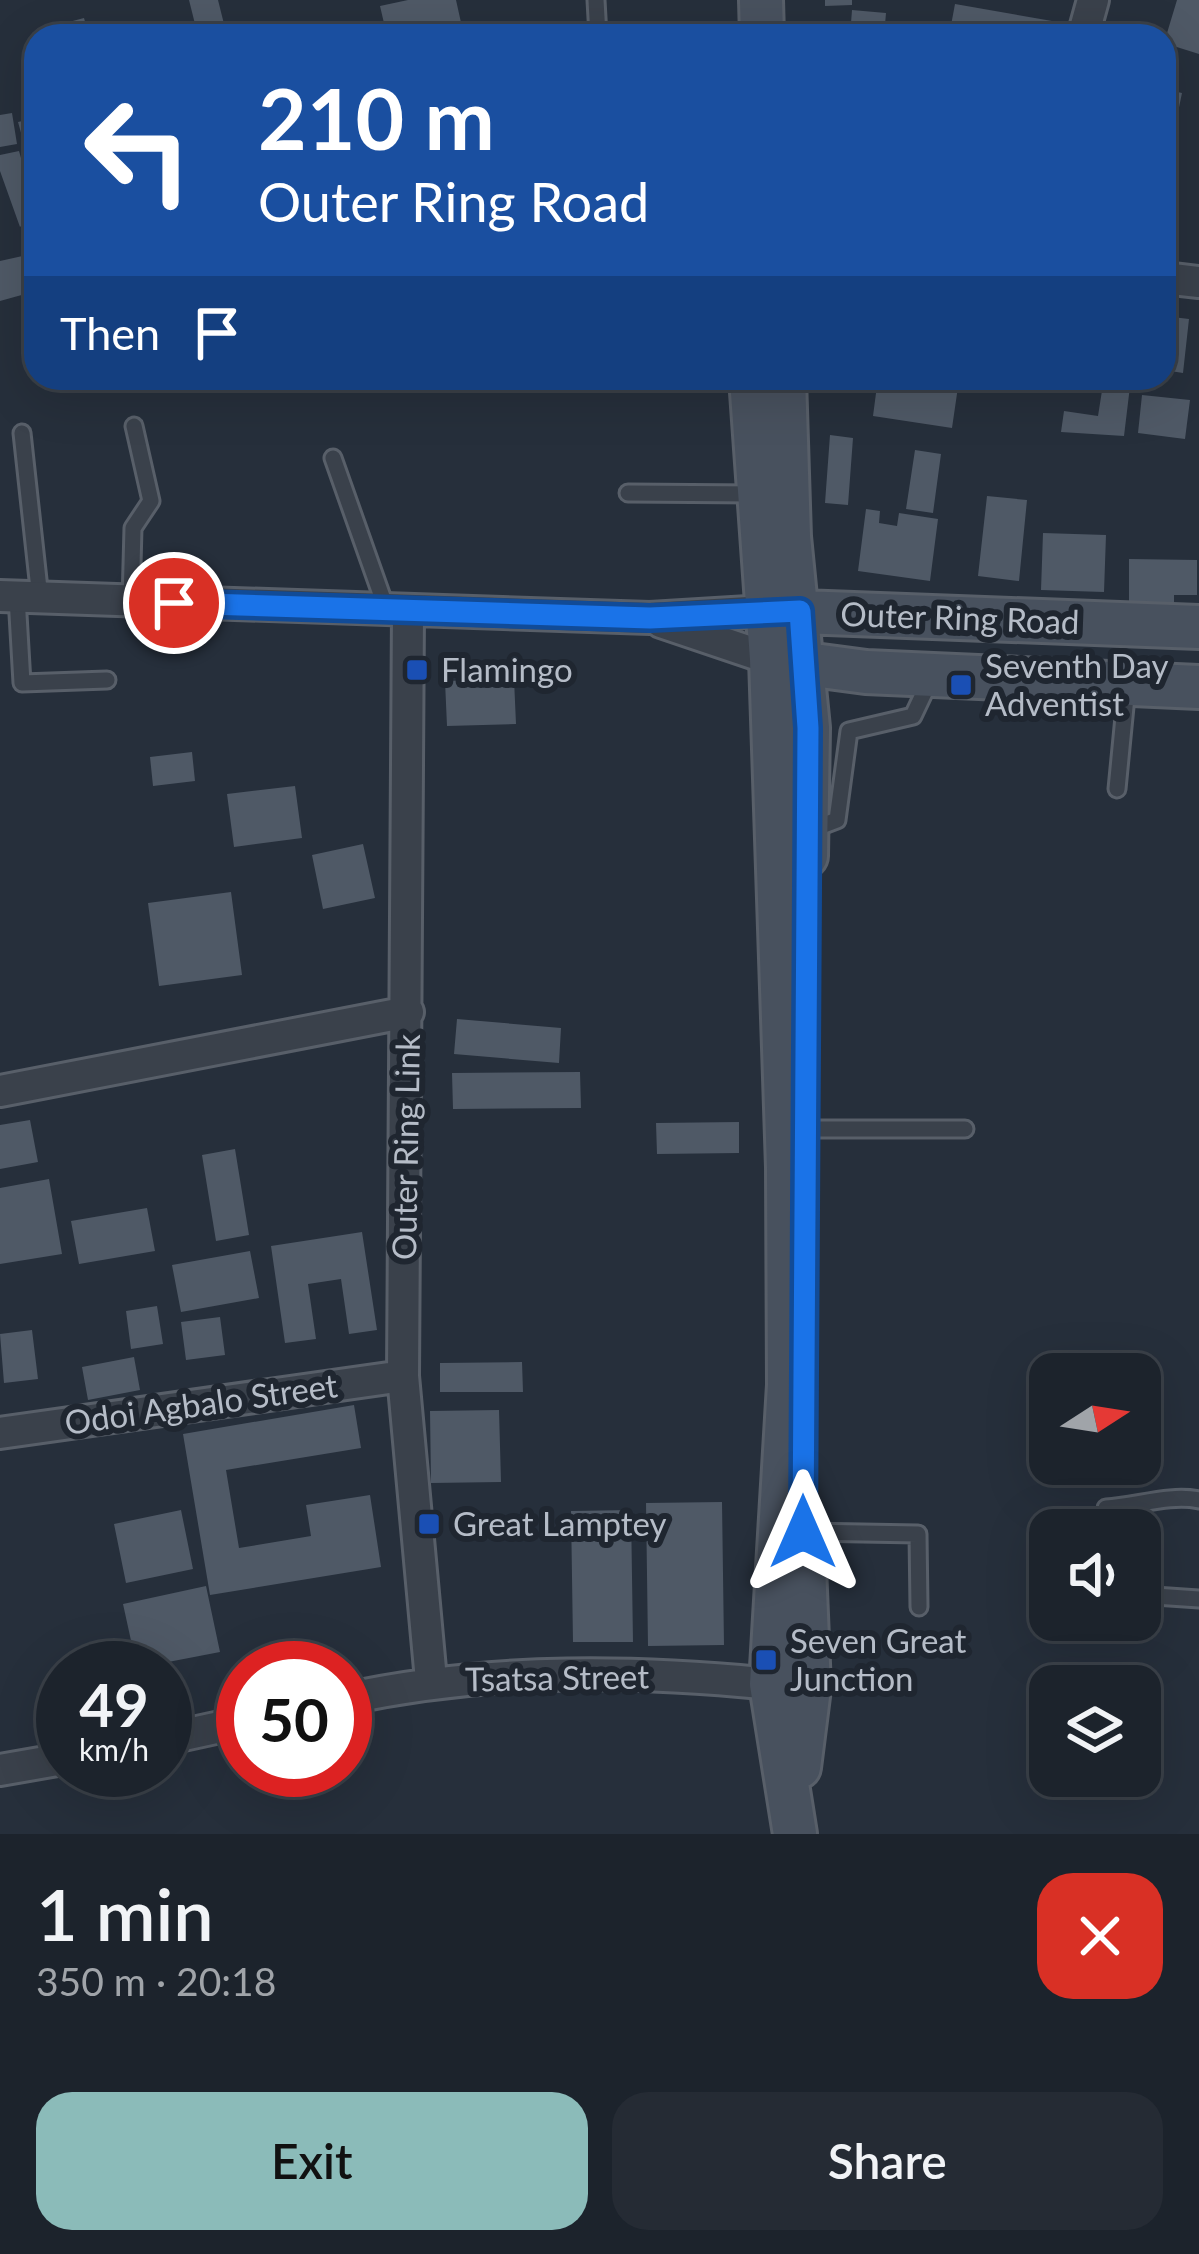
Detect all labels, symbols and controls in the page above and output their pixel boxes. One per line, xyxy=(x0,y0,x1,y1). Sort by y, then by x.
text: 210 m xyxy=(258,67,495,168)
icon: left xyxy=(60,72,216,228)
text: Outer Ring Road xyxy=(258,169,649,234)
icon: arrive xyxy=(184,300,250,366)
text: Then xyxy=(60,306,160,360)
pin xyxy=(123,552,225,654)
icon: arrive xyxy=(141,570,207,636)
street label: Outer Ring Road xyxy=(840,593,1080,641)
place label: Seventh Day Adventist xyxy=(985,645,1168,723)
place label: Flamingo xyxy=(441,649,573,689)
marker: Flamingo xyxy=(404,657,430,683)
marker: Seventh Day Adventist xyxy=(948,672,974,698)
street label: Outer Ring Link xyxy=(383,1033,427,1260)
north arrow xyxy=(1029,1353,1161,1485)
map controls xyxy=(1029,1353,1161,1797)
street label: Odoi Agbalo Street xyxy=(62,1364,340,1442)
position arrow xyxy=(740,1469,866,1595)
place label: Great Lamptey xyxy=(453,1503,667,1543)
button: sound xyxy=(1029,1509,1161,1641)
marker: Great Lamptey xyxy=(416,1511,442,1537)
place label: Seven Great Junction xyxy=(790,1620,967,1698)
speed limit sign: 50 xyxy=(216,1641,372,1797)
marker: Seven Great Junction xyxy=(753,1647,779,1673)
street label: Tsatsa Street xyxy=(465,1655,650,1699)
button: layers xyxy=(1029,1665,1161,1797)
text: 49 xyxy=(79,1668,149,1740)
text: km/h xyxy=(79,1731,149,1767)
text: 1 min xyxy=(36,1870,214,1956)
button: close xyxy=(1037,1873,1163,1999)
text: 350 m · 20:18 xyxy=(36,1958,276,2004)
button: Exit xyxy=(36,2092,588,2230)
button: Share xyxy=(612,2092,1163,2230)

